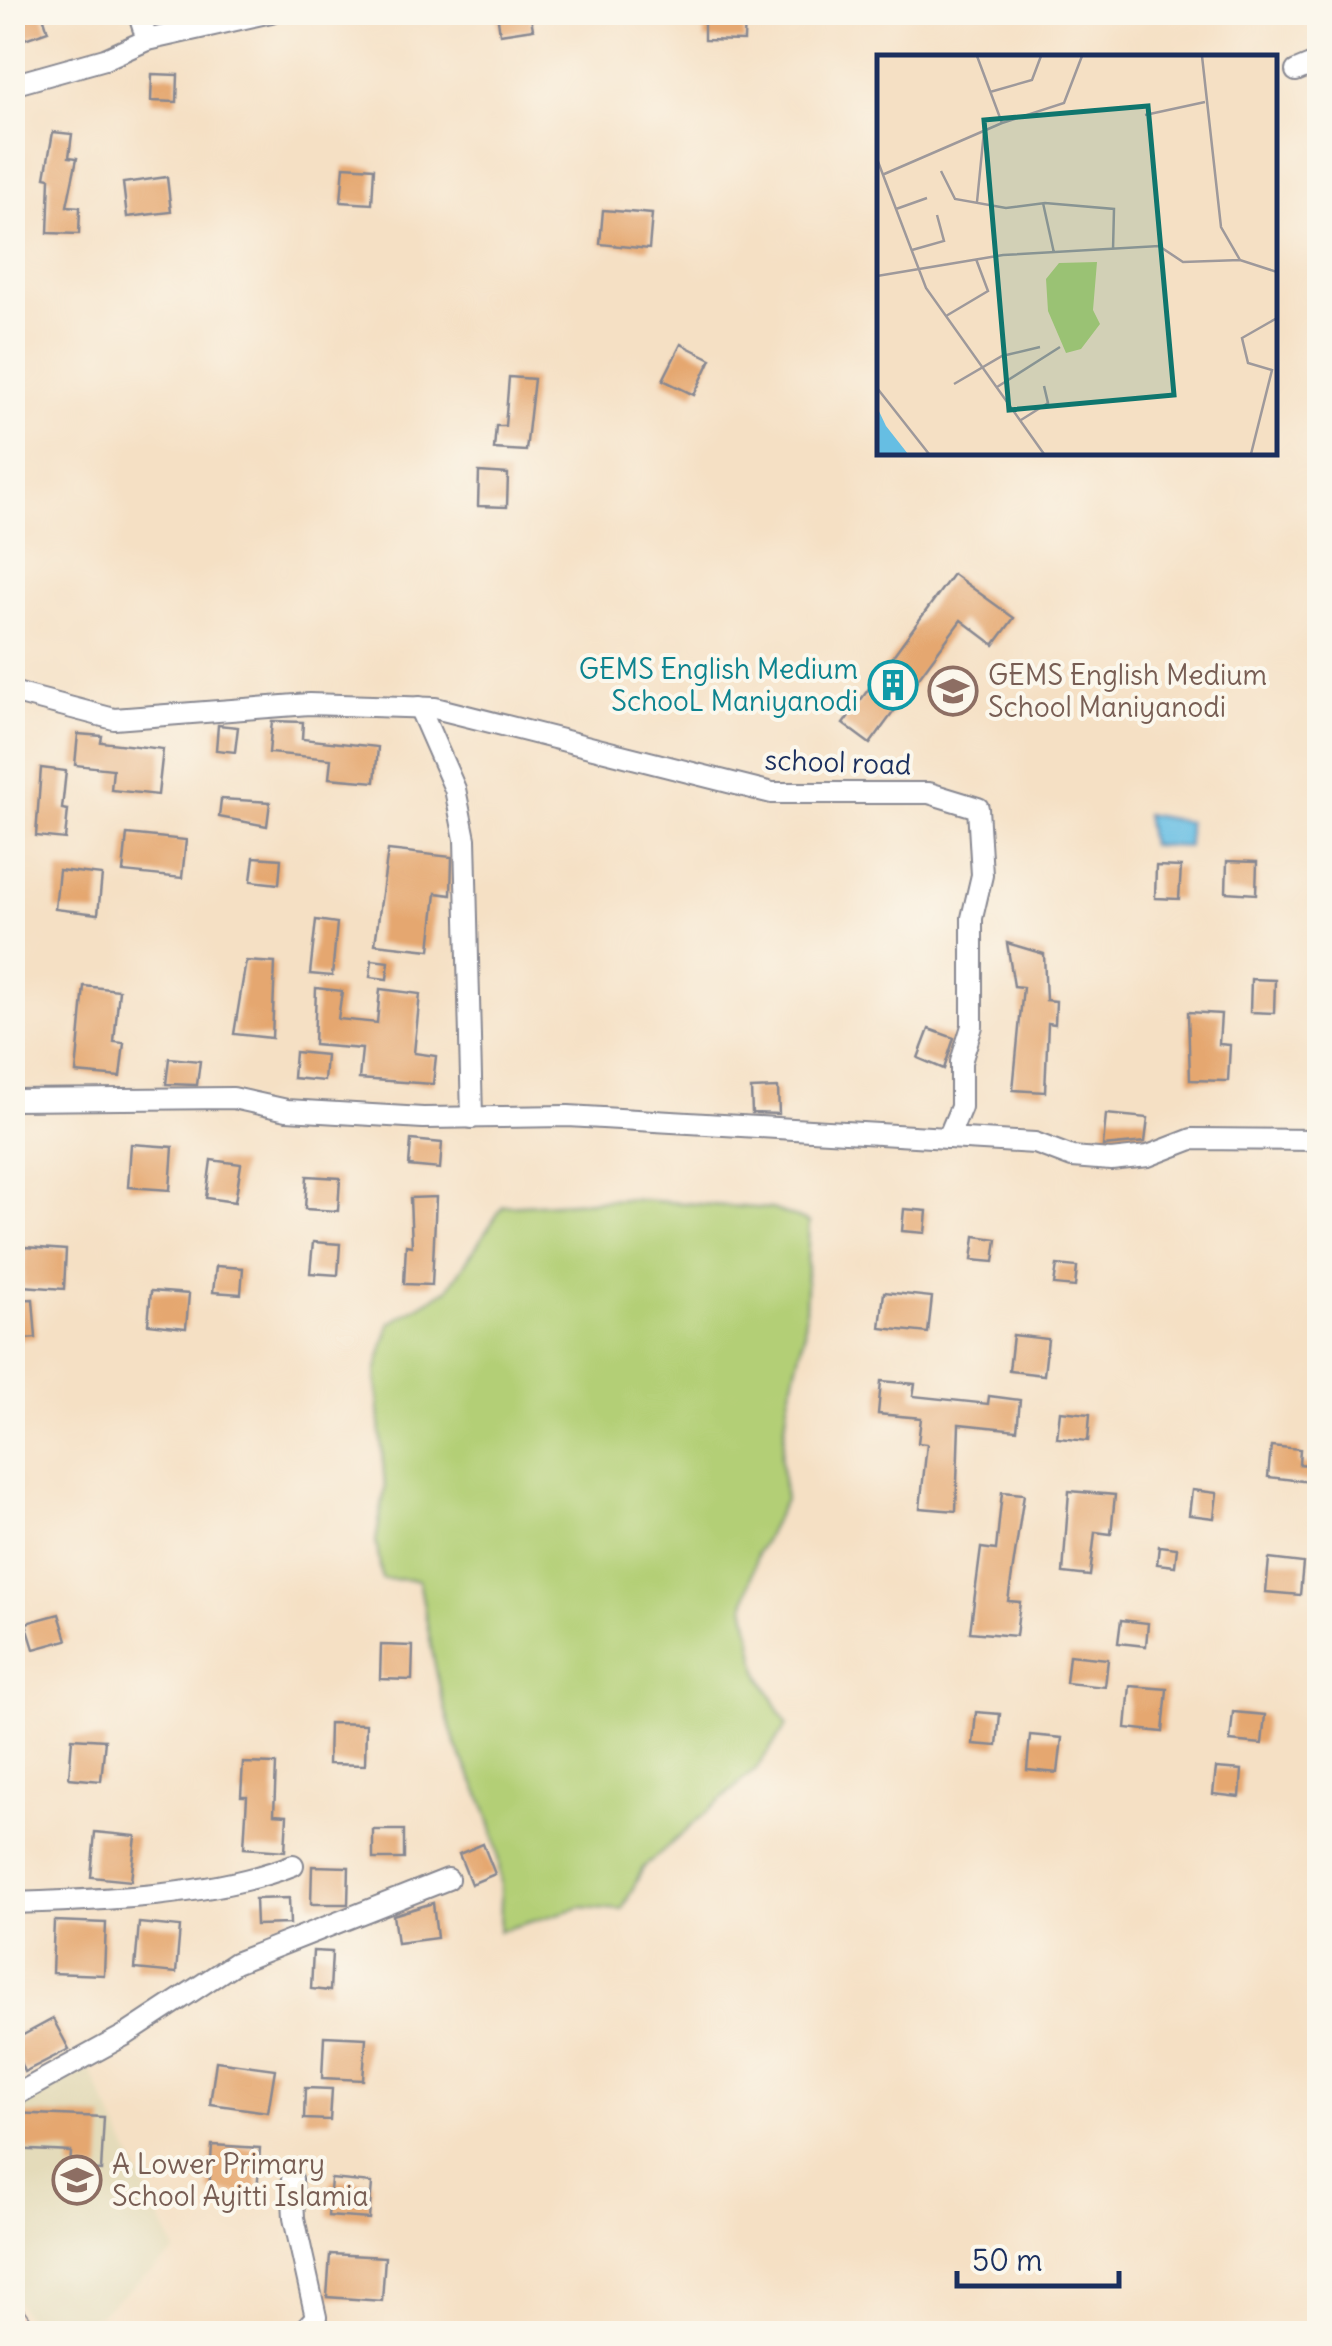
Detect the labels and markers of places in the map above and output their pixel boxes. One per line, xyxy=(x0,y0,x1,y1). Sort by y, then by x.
place label: GEMS English Medium SchooL Maniyanodi xyxy=(579,651,858,719)
place label: GEMS English Medium School Maniyanodi xyxy=(988,657,1267,725)
building icon: GEMS English Medium SchooL Maniyanodi xyxy=(867,659,919,711)
school or university icon: GEMS English Medium School Maniyanodi xyxy=(927,665,979,717)
place label: A Lower Primary School Ayitti Islamia xyxy=(112,2146,368,2214)
school or university icon: A Lower Primary School Ayitti Islamia xyxy=(51,2154,103,2206)

